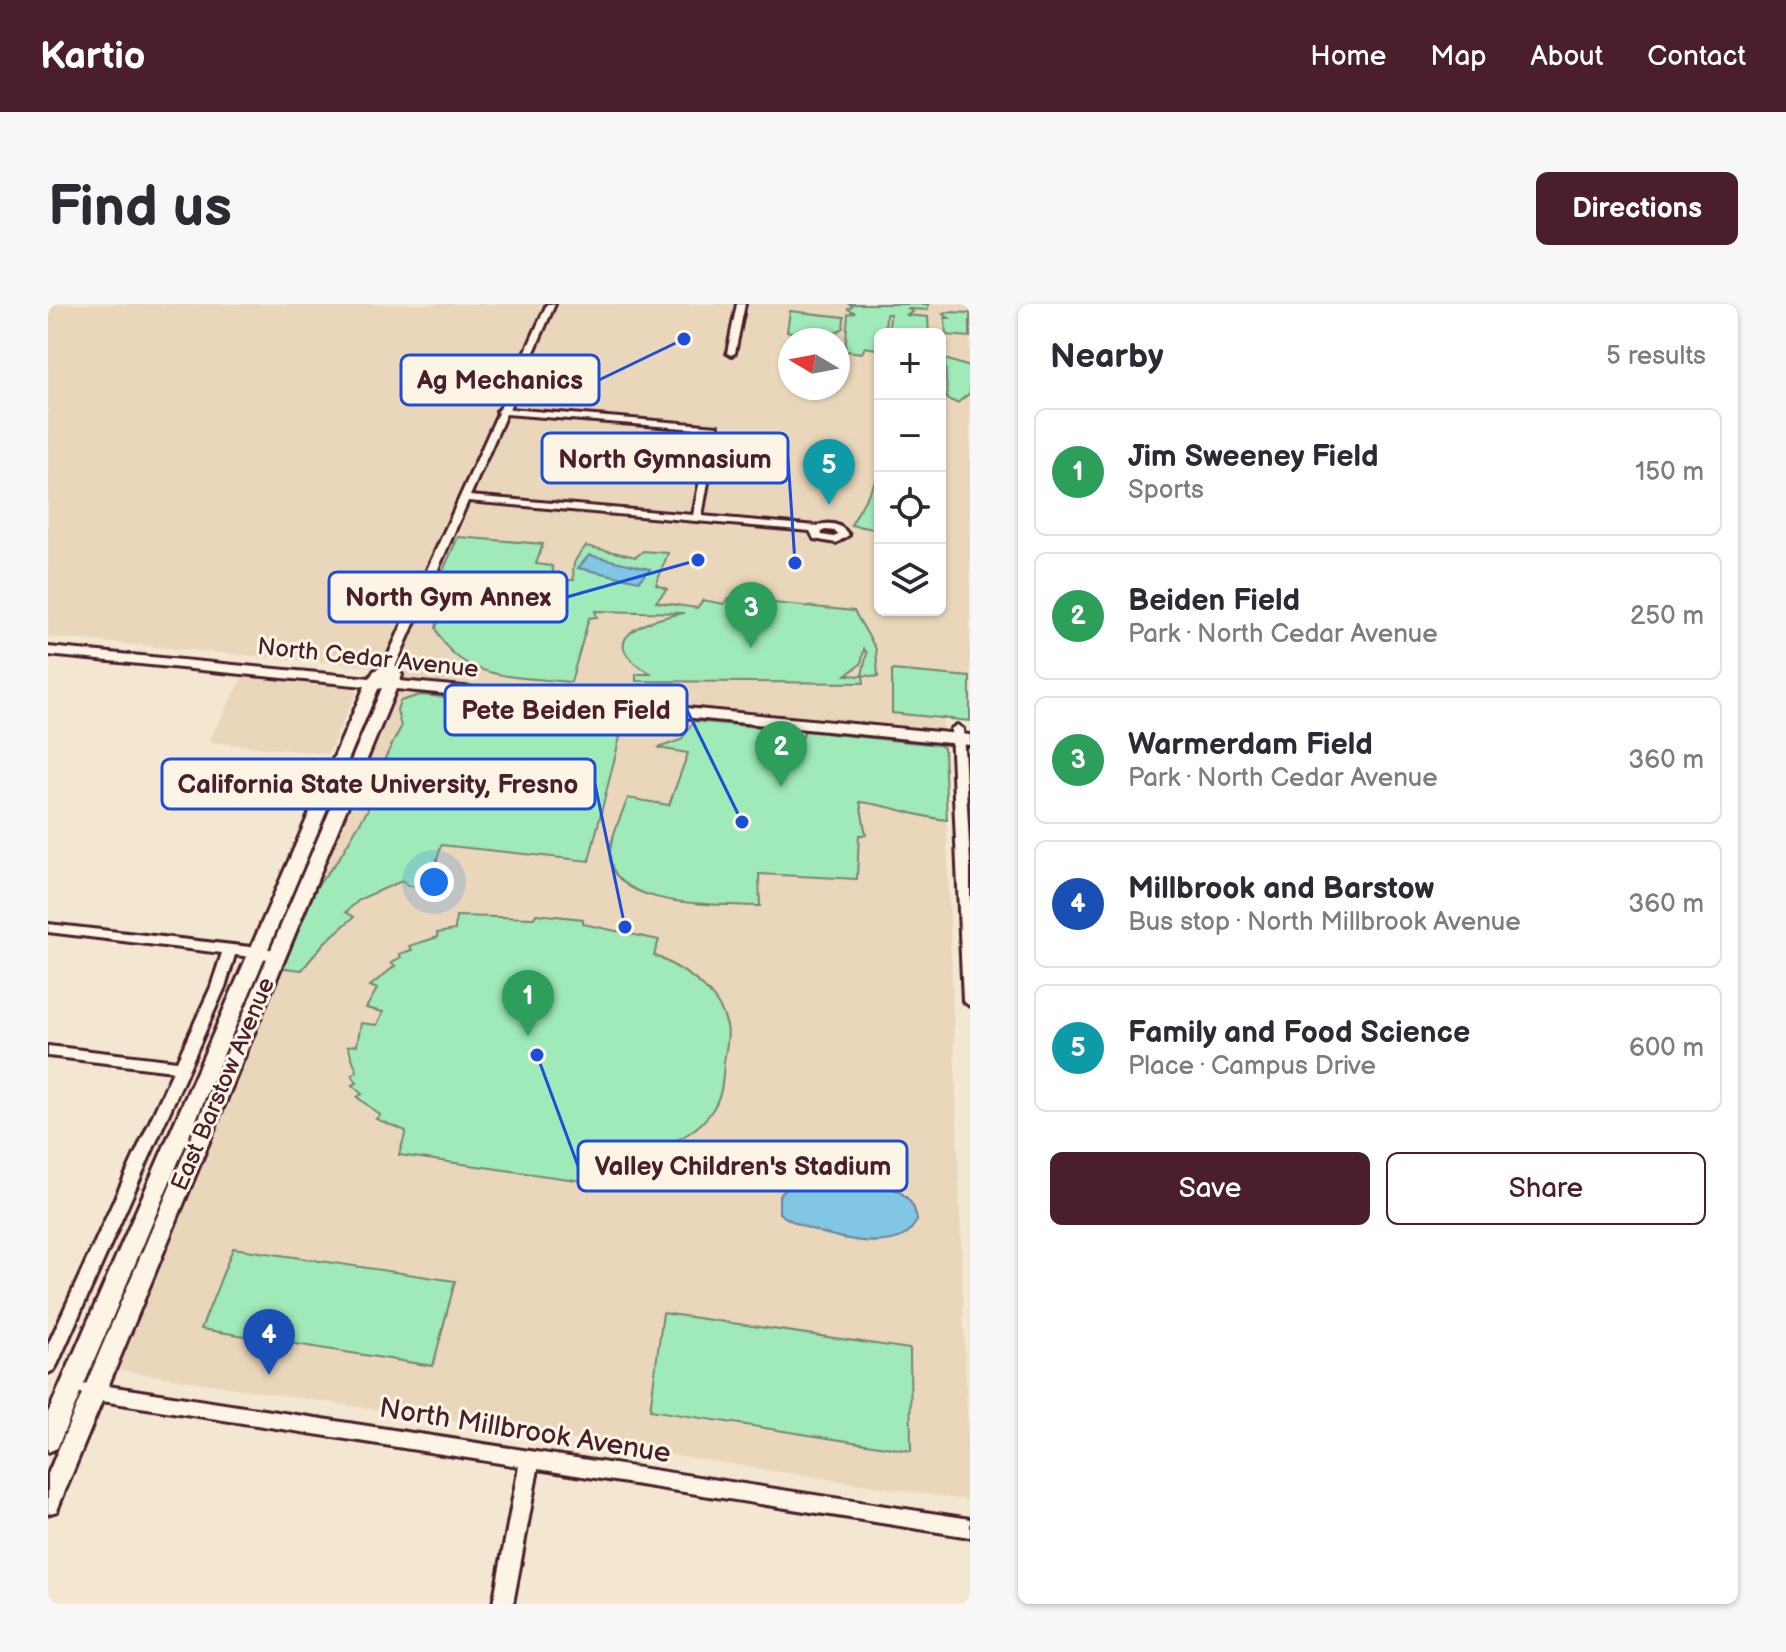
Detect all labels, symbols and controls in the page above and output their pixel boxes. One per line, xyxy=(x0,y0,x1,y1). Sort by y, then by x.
text: Kartio xyxy=(40,34,146,79)
text: Home xyxy=(1310,40,1386,73)
text: Map xyxy=(1430,40,1487,73)
text: About xyxy=(1531,40,1603,73)
text: Contact xyxy=(1647,40,1746,73)
button: Directions xyxy=(1536,172,1738,245)
text: Find us xyxy=(48,175,232,242)
north arrow xyxy=(778,328,850,400)
map controls xyxy=(874,328,946,616)
button: + xyxy=(874,328,946,400)
text: Nearby xyxy=(1050,336,1164,377)
text: 5 results xyxy=(1606,341,1706,372)
callout: Ag Mechanics xyxy=(401,355,599,405)
text: Ag Mechanics xyxy=(416,366,583,397)
button: − xyxy=(874,400,946,472)
callout: North Gymnasium xyxy=(542,433,788,483)
pin: 5 xyxy=(803,439,855,505)
text: Jim Sweeney Field xyxy=(1128,439,1379,475)
text: North Gymnasium xyxy=(558,445,772,476)
text: 1 xyxy=(1073,457,1083,488)
text: 150 m xyxy=(1635,457,1704,488)
button: locate xyxy=(874,472,946,544)
text: Sports xyxy=(1128,475,1204,506)
button: layers xyxy=(874,544,946,616)
callout: North Gym Annex xyxy=(329,572,567,622)
pin: 3 xyxy=(725,582,777,648)
text: North Gym Annex xyxy=(345,583,552,614)
text: Beiden Field xyxy=(1128,583,1300,619)
text: 2 xyxy=(1070,601,1086,632)
text: 250 m xyxy=(1630,601,1704,632)
text: Park · North Cedar Avenue xyxy=(1128,619,1438,650)
street label: North Cedar Avenue xyxy=(256,632,480,684)
callout: Pete Beiden Field xyxy=(445,685,687,735)
text: Pete Beiden Field xyxy=(461,696,671,727)
pin: 2 xyxy=(755,721,807,787)
text: Warmerdam Field xyxy=(1128,727,1373,763)
text: 3 xyxy=(1070,745,1086,776)
text: 360 m xyxy=(1628,745,1704,776)
callout: California State University, Fresno xyxy=(162,759,595,809)
text: Park · North Cedar Avenue xyxy=(1128,763,1438,794)
text: California State University, Fresno xyxy=(178,770,578,801)
your location xyxy=(414,862,454,902)
text: Millbrook and Barstow xyxy=(1128,871,1434,907)
text: 4 xyxy=(1070,889,1086,920)
text: 360 m xyxy=(1628,889,1704,920)
text: Bus stop · North Millbrook Avenue xyxy=(1128,907,1521,938)
pin: 1 xyxy=(502,970,554,1036)
street label: East Barstow Avenue xyxy=(165,973,281,1195)
text: Family and Food Science xyxy=(1128,1015,1470,1051)
text: 5 xyxy=(1070,1033,1086,1064)
text: 600 m xyxy=(1629,1033,1704,1064)
text: Place · Campus Drive xyxy=(1128,1051,1376,1082)
callout: Valley Children's Stadium xyxy=(578,1141,907,1191)
text: Valley Children's Stadium xyxy=(595,1152,891,1183)
button: Save xyxy=(1050,1152,1370,1225)
button: Share xyxy=(1386,1152,1706,1225)
pin: 4 xyxy=(243,1309,295,1375)
street label: North Millbrook Avenue xyxy=(377,1392,673,1470)

